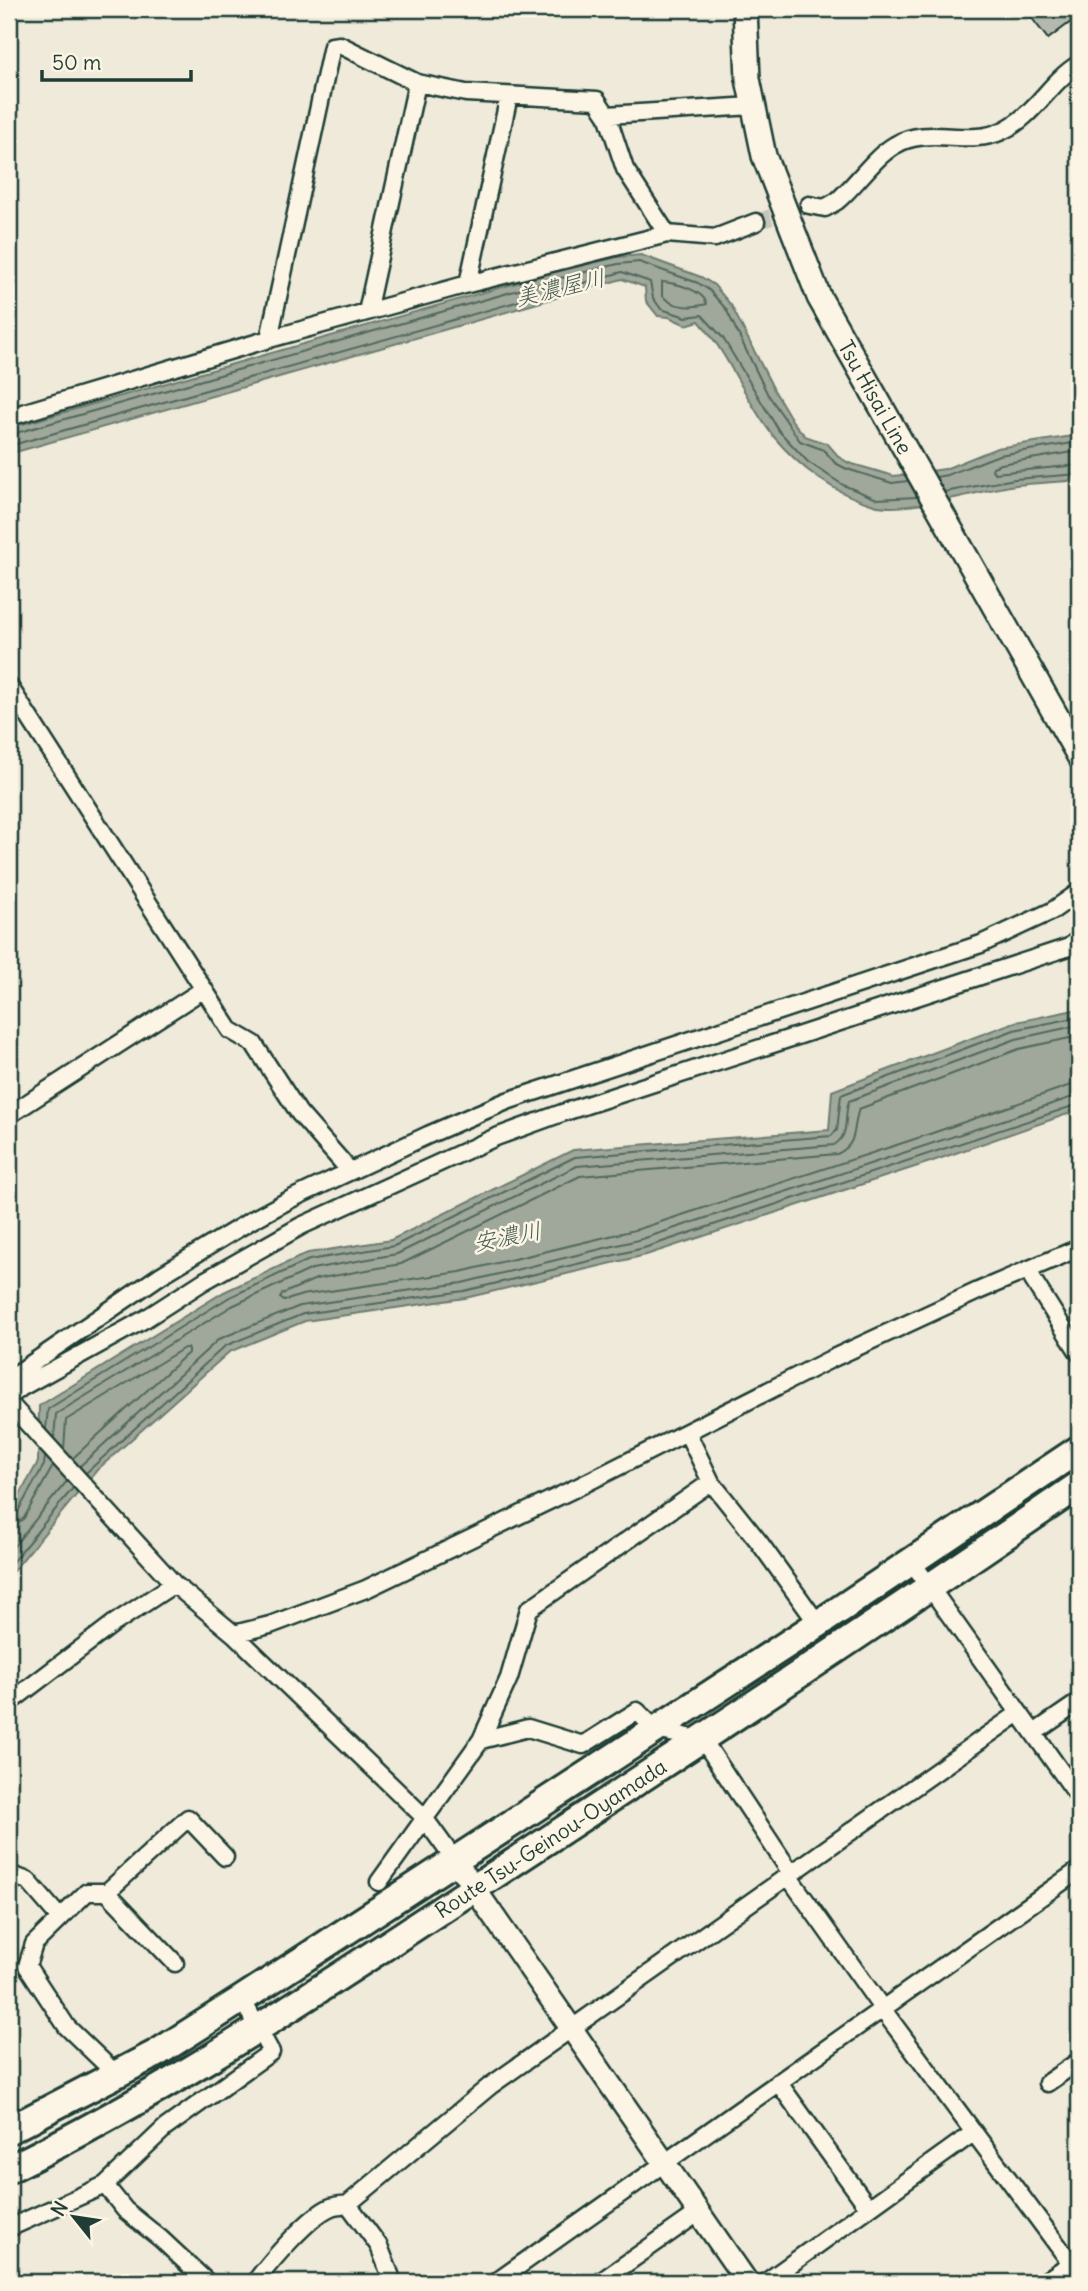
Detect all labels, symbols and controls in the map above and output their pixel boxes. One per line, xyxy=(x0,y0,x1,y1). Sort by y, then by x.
scale bar xyxy=(42,38,191,82)
text: 50 m xyxy=(52,49,101,76)
water label: 美濃屋川 xyxy=(512,263,608,311)
street label: Tsu Hisai Line xyxy=(833,335,919,459)
water label: 安濃川 xyxy=(470,1215,544,1257)
street label: Route Tsu-Geinou-Oyamada xyxy=(430,1752,671,1924)
north arrow xyxy=(38,2182,108,2252)
text: N xyxy=(46,2197,73,2220)

